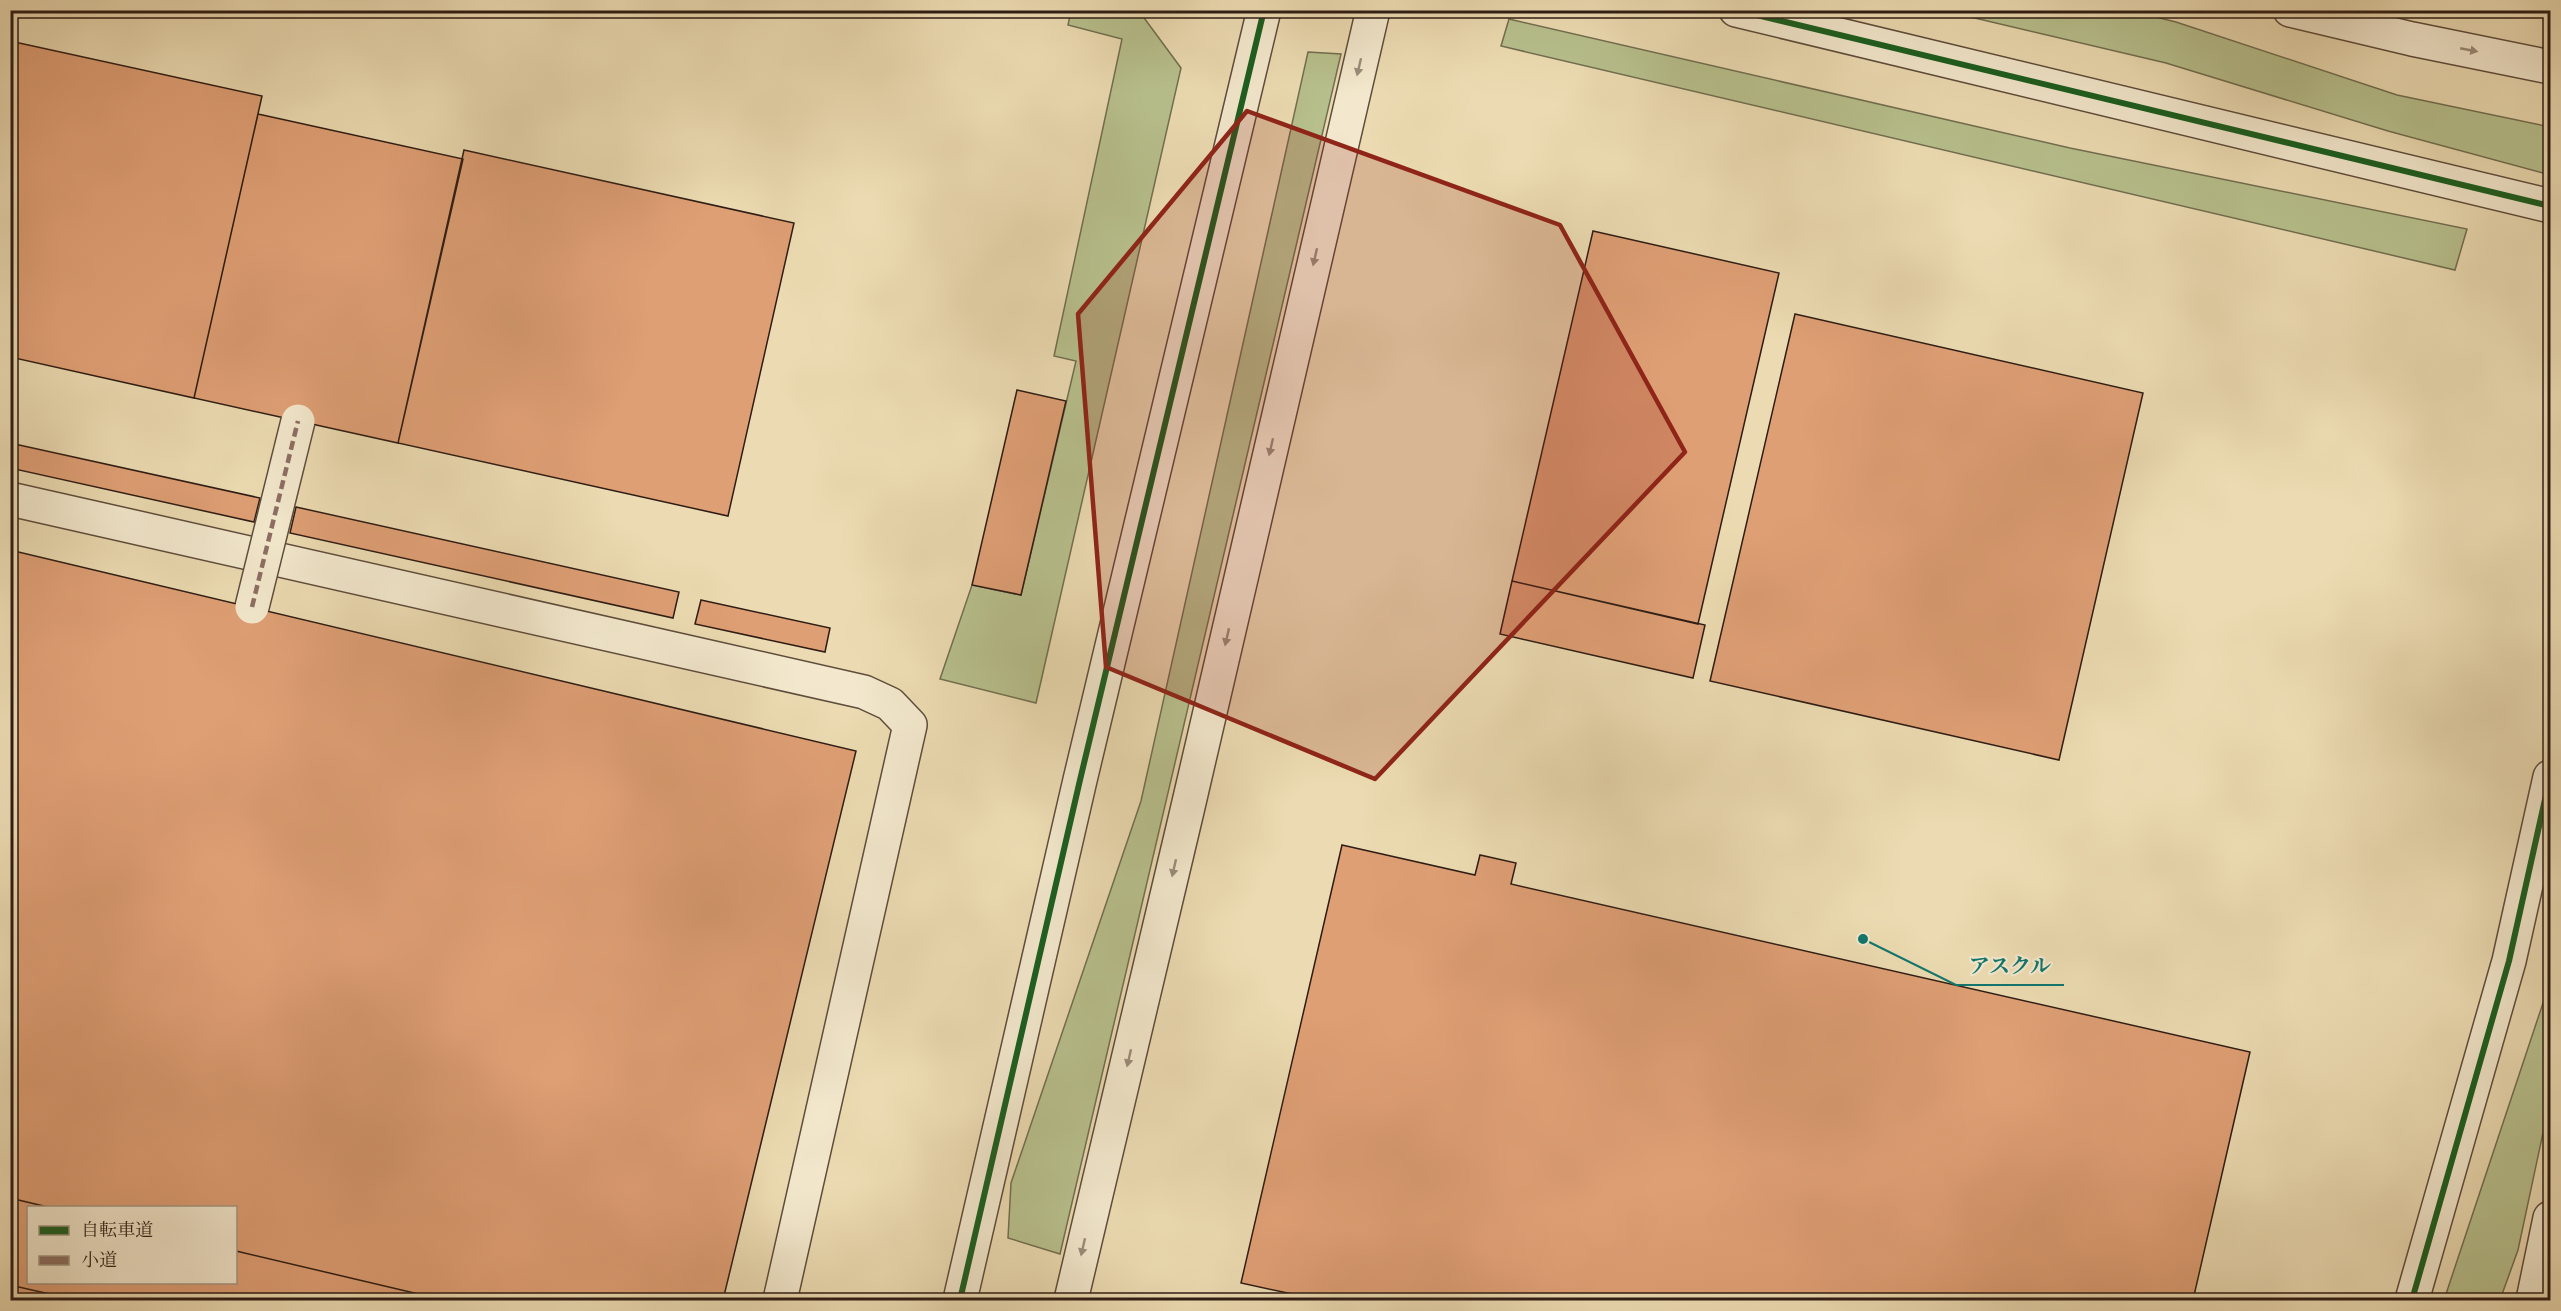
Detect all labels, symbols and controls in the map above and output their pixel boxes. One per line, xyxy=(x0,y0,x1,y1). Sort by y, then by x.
one-way arrow xyxy=(2460,46,2479,55)
one-way arrow xyxy=(1354,58,1364,77)
one-way arrow xyxy=(1310,248,1320,267)
one-way arrow xyxy=(1266,438,1276,457)
one-way arrow xyxy=(1222,628,1232,647)
one-way arrow xyxy=(1168,859,1178,877)
callout: アスクル xyxy=(1956,946,2064,985)
text: アスクル xyxy=(1969,952,2051,979)
one-way arrow xyxy=(1123,1048,1133,1067)
legend xyxy=(27,1206,237,1284)
text: 自転車道 xyxy=(81,1218,153,1241)
one-way arrow xyxy=(1078,1238,1088,1256)
text: 小道 xyxy=(81,1248,117,1271)

